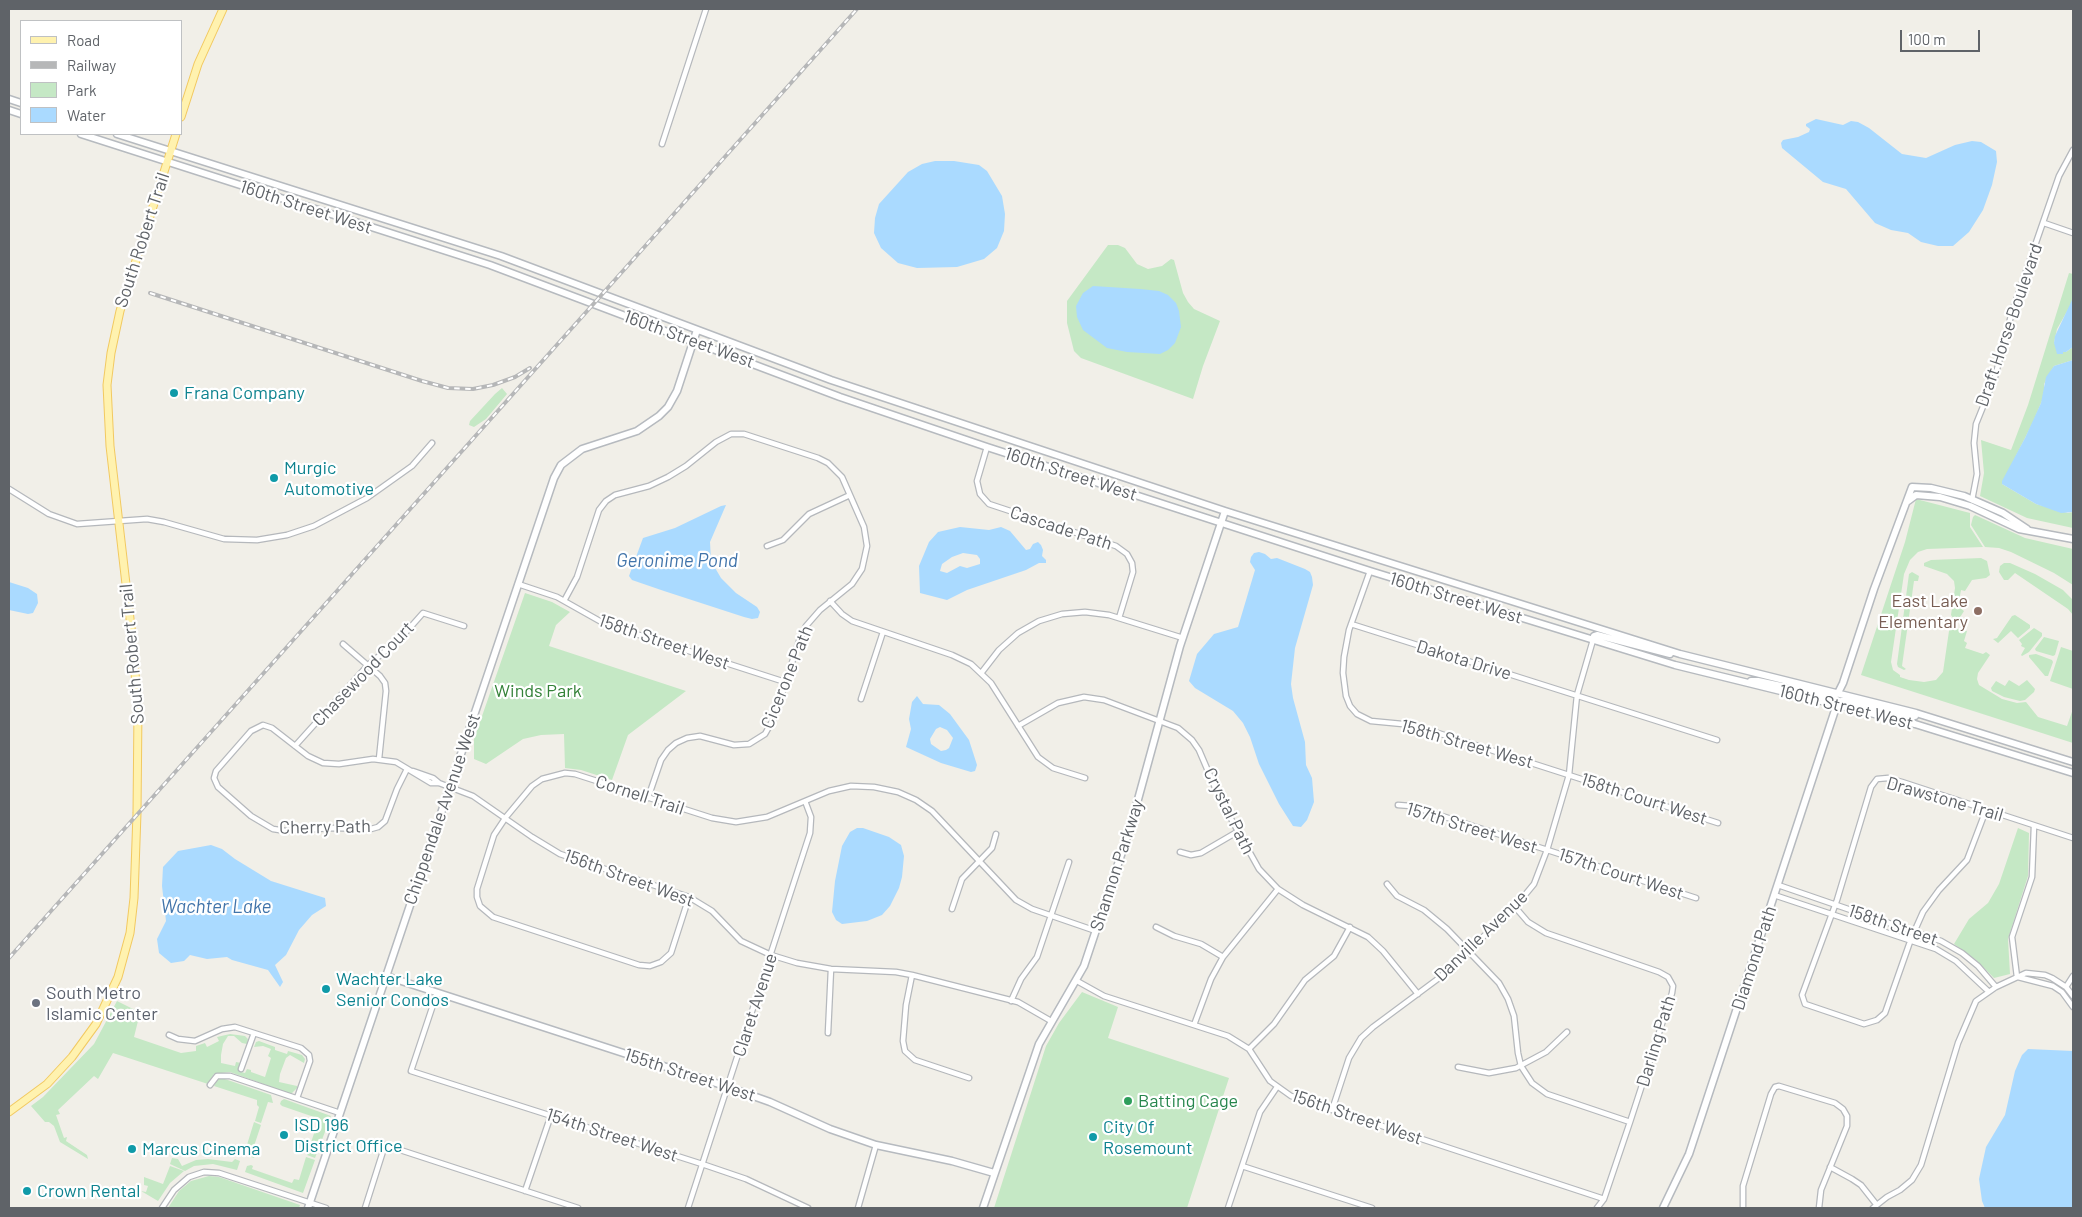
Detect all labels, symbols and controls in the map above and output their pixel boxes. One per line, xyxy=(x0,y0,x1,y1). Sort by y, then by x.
legend xyxy=(20,20,182,135)
scale bar xyxy=(1902,20,1982,52)
text: 100 m xyxy=(1908,30,1946,48)
text: Road xyxy=(67,31,100,49)
text: Railway xyxy=(67,56,116,74)
text: Park xyxy=(67,81,96,99)
text: Water xyxy=(67,106,106,124)
street label: South Robert Trail xyxy=(110,170,174,310)
street label: 160th Street West xyxy=(237,175,375,239)
street label: Draft Horse Boulevard xyxy=(1971,240,2047,410)
street label: 160th Street West xyxy=(621,305,757,373)
place label: Frana Company xyxy=(184,382,305,404)
marker: Frana Company xyxy=(168,387,180,399)
street label: 160th Street West xyxy=(1002,442,1140,506)
place label: Murgic Automotive xyxy=(284,457,374,499)
marker: Murgic Automotive xyxy=(268,472,280,484)
street label: Cascade Path xyxy=(1007,501,1115,555)
water label: Geronime Pond xyxy=(616,550,738,572)
street label: 160th Street West xyxy=(1387,568,1525,628)
street label: South Robert Trail xyxy=(115,583,149,725)
place label: East Lake Elementary xyxy=(1878,590,1968,632)
marker: East Lake Elementary xyxy=(1972,605,1984,617)
street label: 158th Street West xyxy=(596,609,732,675)
street label: Chasewood Court xyxy=(308,617,418,731)
street label: Cicerone Path xyxy=(756,622,818,732)
street label: Dakota Drive xyxy=(1414,635,1514,685)
park label: Winds Park xyxy=(494,680,582,702)
street label: 160th Street West xyxy=(1776,680,1916,734)
street label: Chippendale Avenue West xyxy=(399,711,485,907)
street label: 158th Street West xyxy=(1398,715,1536,773)
street label: Crystal Path xyxy=(1199,764,1259,858)
street label: 158th Court West xyxy=(1578,768,1710,830)
street label: Cornell Trail xyxy=(593,771,687,819)
street label: Drawstone Trail xyxy=(1884,772,2006,826)
street label: Shannon Parkway xyxy=(1086,796,1148,934)
street label: 157th Street West xyxy=(1404,798,1540,858)
street label: Cherry Path xyxy=(279,815,371,839)
street label: 156th Street West xyxy=(561,844,697,912)
street label: 157th Court West xyxy=(1555,844,1687,904)
street label: Danville Avenue xyxy=(1430,886,1532,986)
water label: Wachter Lake xyxy=(161,896,271,918)
street label: 158th Street xyxy=(1845,899,1941,951)
street label: Diamond Path xyxy=(1727,903,1781,1013)
street label: Claret Avenue xyxy=(728,951,782,1059)
place label: Wachter Lake Senior Condos xyxy=(336,968,449,1011)
place label: South Metro Islamic Center xyxy=(46,982,158,1024)
marker: Wachter Lake Senior Condos xyxy=(320,983,332,995)
street label: Darling Path xyxy=(1632,993,1680,1089)
marker: South Metro Islamic Center xyxy=(30,997,42,1009)
street label: 155th Street West xyxy=(622,1044,758,1106)
street label: 156th Street West xyxy=(1289,1084,1425,1150)
place label: Batting Cage xyxy=(1138,1090,1238,1112)
marker: Batting Cage xyxy=(1122,1095,1134,1107)
street label: 154th Street West xyxy=(543,1103,681,1167)
place label: ISD 196 District Office xyxy=(294,1114,403,1156)
place label: City Of Rosemount xyxy=(1103,1116,1192,1158)
marker: ISD 196 District Office xyxy=(278,1129,290,1141)
marker: City Of Rosemount xyxy=(1087,1131,1099,1143)
place label: Marcus Cinema xyxy=(142,1138,261,1160)
marker: Marcus Cinema xyxy=(126,1143,138,1155)
place label: Crown Rental xyxy=(37,1180,140,1202)
marker: Crown Rental xyxy=(21,1185,33,1197)

